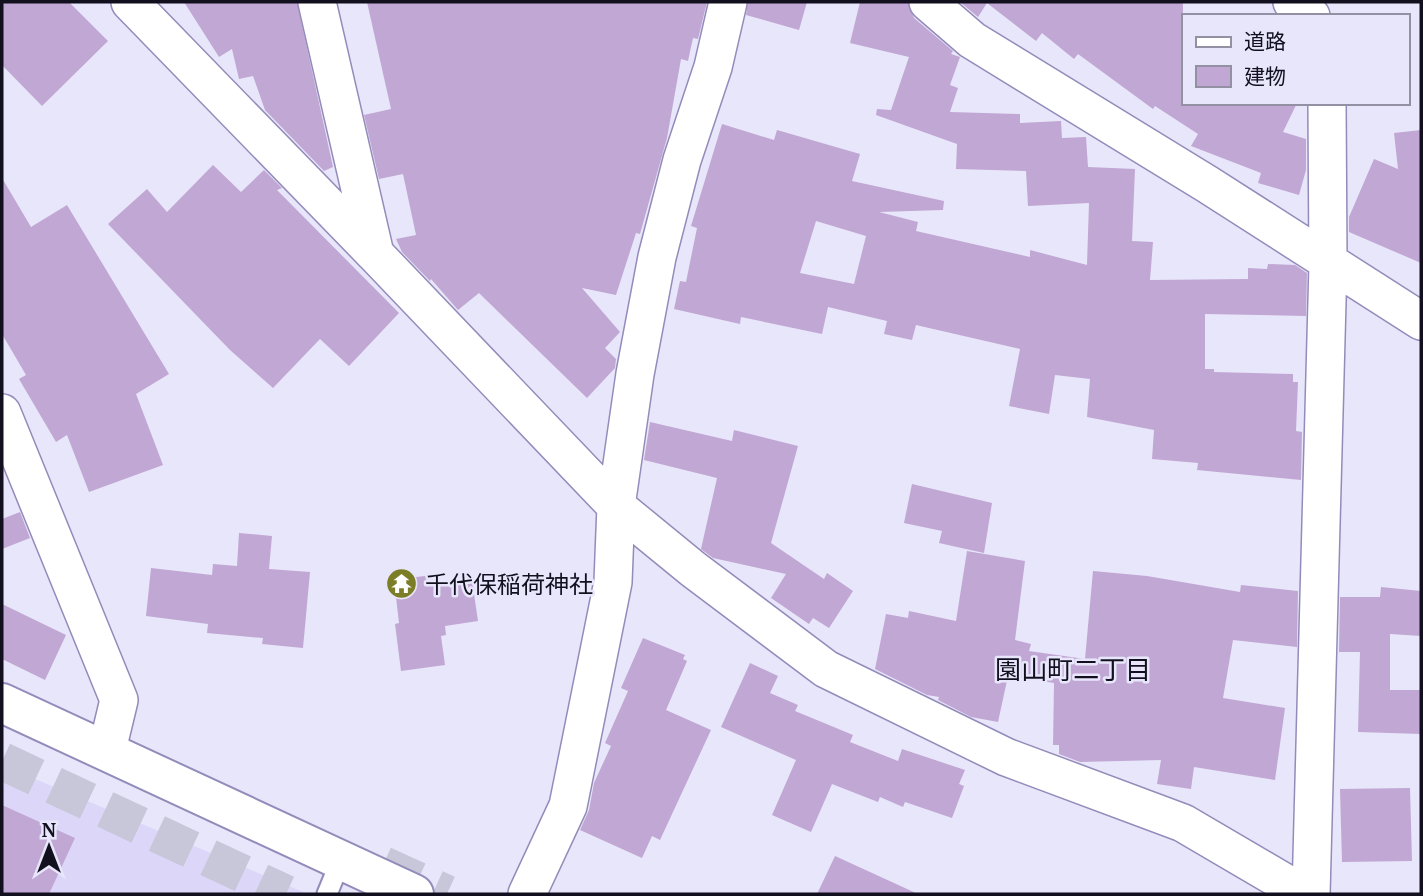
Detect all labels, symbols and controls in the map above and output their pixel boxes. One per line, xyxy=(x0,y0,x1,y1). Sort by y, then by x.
legend xyxy=(1182,14,1409,105)
text: 道路 xyxy=(1244,27,1286,55)
text: 建物 xyxy=(1244,62,1286,90)
temple icon: 千代保稲荷神社 xyxy=(385,567,419,601)
place label: 千代保稲荷神社 xyxy=(425,568,593,600)
district label: 園山町二丁目 xyxy=(995,652,1151,686)
north arrow xyxy=(14,812,84,882)
text: N xyxy=(42,817,57,842)

